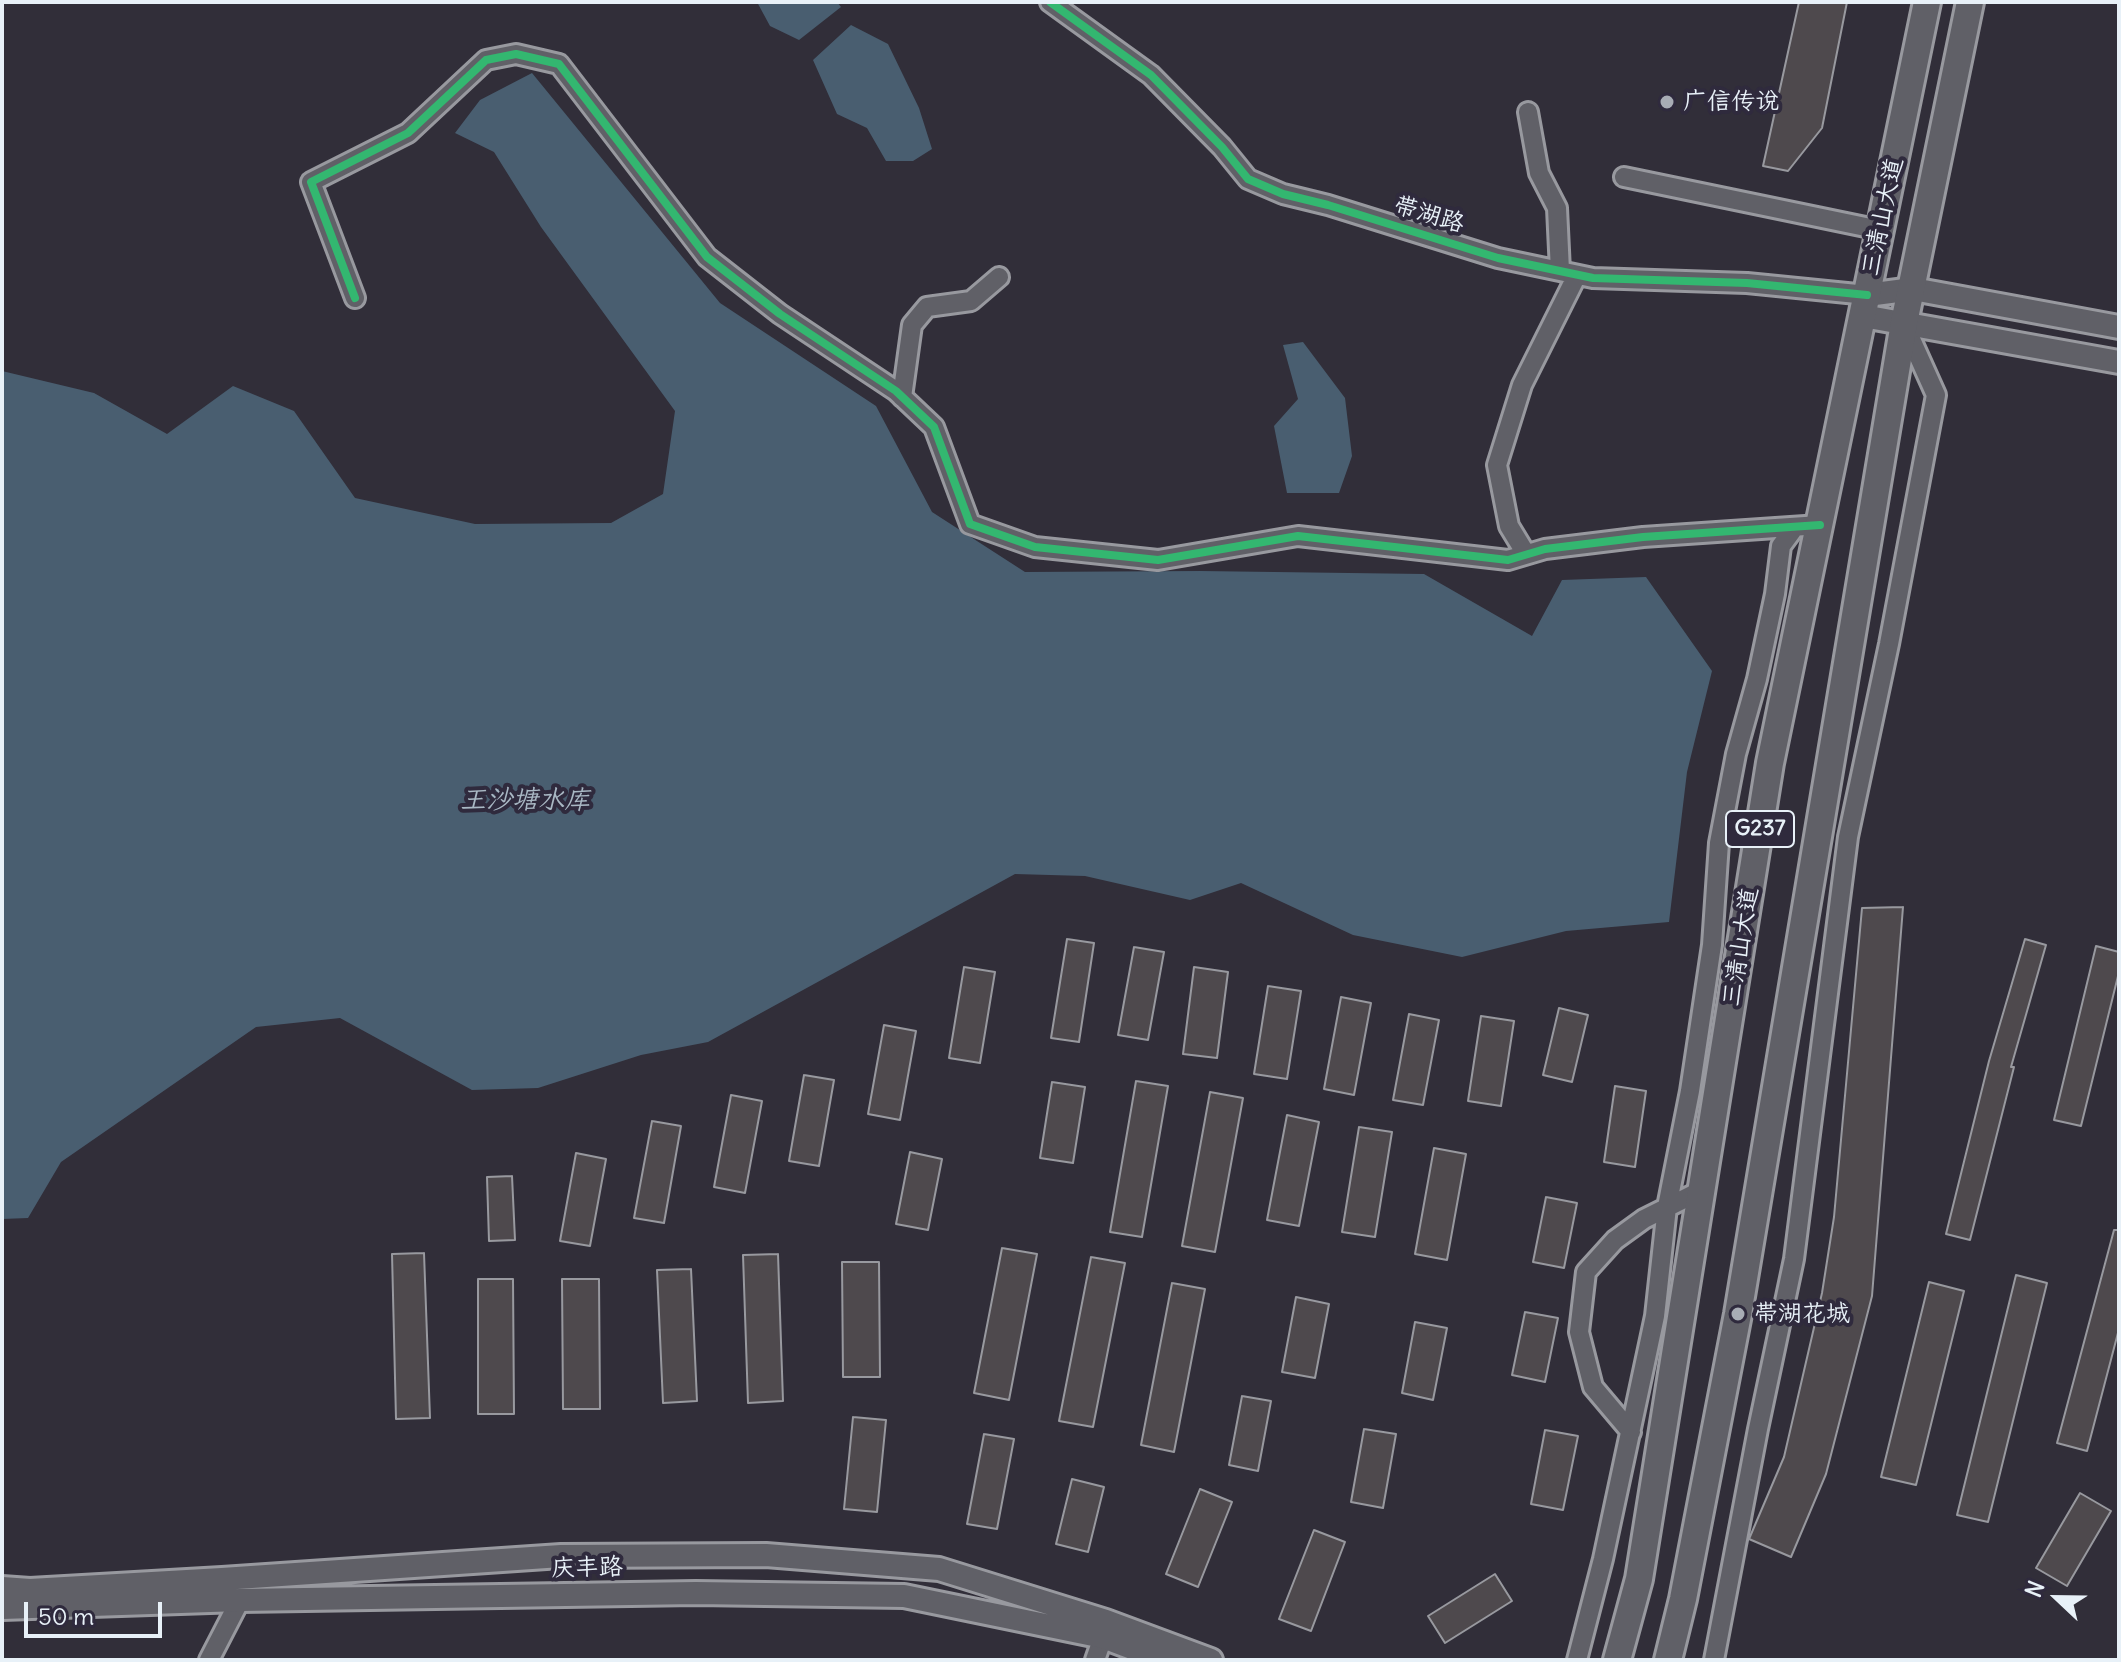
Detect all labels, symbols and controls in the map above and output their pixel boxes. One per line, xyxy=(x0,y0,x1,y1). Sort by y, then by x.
place label: 广信传说 xyxy=(1683,88,1779,116)
marker: 广信传说 xyxy=(1658,93,1676,111)
street label: 三清山大道 xyxy=(1856,155,1910,279)
street label: 带湖路 xyxy=(1390,191,1468,239)
water label: 王沙塘水库 xyxy=(460,785,590,817)
road number: G237 xyxy=(1726,811,1794,847)
street label: 三清山大道 xyxy=(1717,885,1765,1009)
place label: 带湖花城 xyxy=(1754,1300,1850,1328)
marker: 带湖花城 xyxy=(1729,1305,1747,1323)
street label: 庆丰路 xyxy=(551,1553,623,1583)
north arrow xyxy=(2017,1558,2097,1638)
text: N xyxy=(2019,1577,2051,1601)
scale bar xyxy=(28,1586,166,1636)
text: 50 m xyxy=(38,1601,94,1631)

